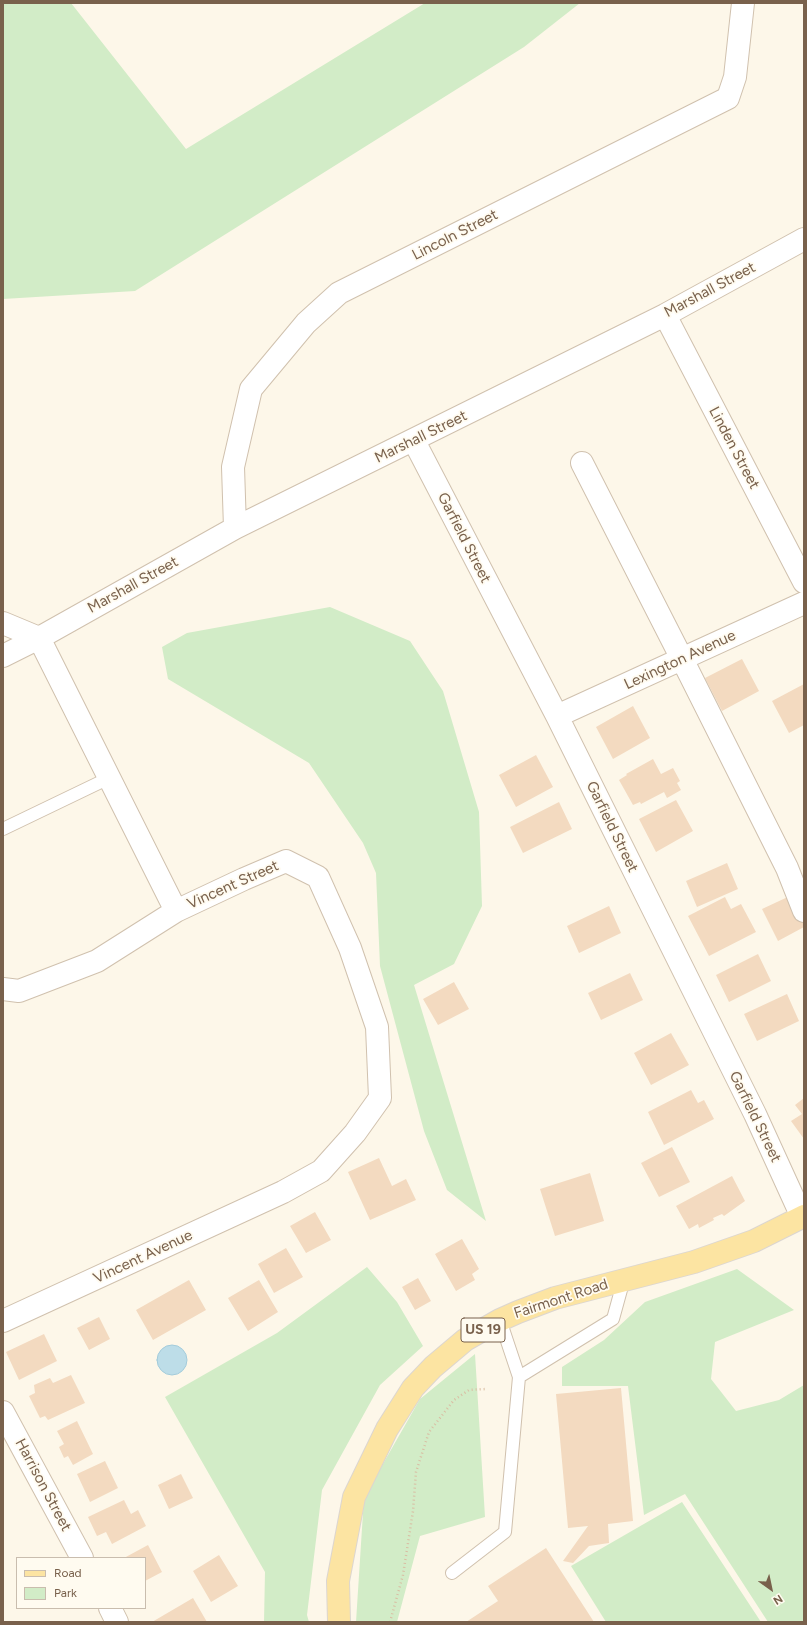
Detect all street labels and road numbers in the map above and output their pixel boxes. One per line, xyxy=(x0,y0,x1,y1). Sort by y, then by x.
street label: Lincoln Street xyxy=(409,206,501,264)
street label: Marshall Street xyxy=(661,258,759,322)
street label: Linden Street xyxy=(705,404,763,492)
street label: Marshall Street xyxy=(372,407,470,467)
street label: Garfield Street xyxy=(433,490,495,586)
street label: Marshall Street xyxy=(85,553,181,617)
street label: Lexington Avenue xyxy=(621,626,739,694)
street label: Garfield Street xyxy=(582,779,642,875)
street label: Vincent Street xyxy=(184,857,282,913)
street label: Garfield Street xyxy=(725,1069,785,1165)
street label: Vincent Avenue xyxy=(91,1226,195,1288)
street label: Fairmont Road xyxy=(512,1275,610,1323)
road number: US 19 xyxy=(461,1318,505,1342)
street label: Harrison Street xyxy=(11,1436,75,1534)

